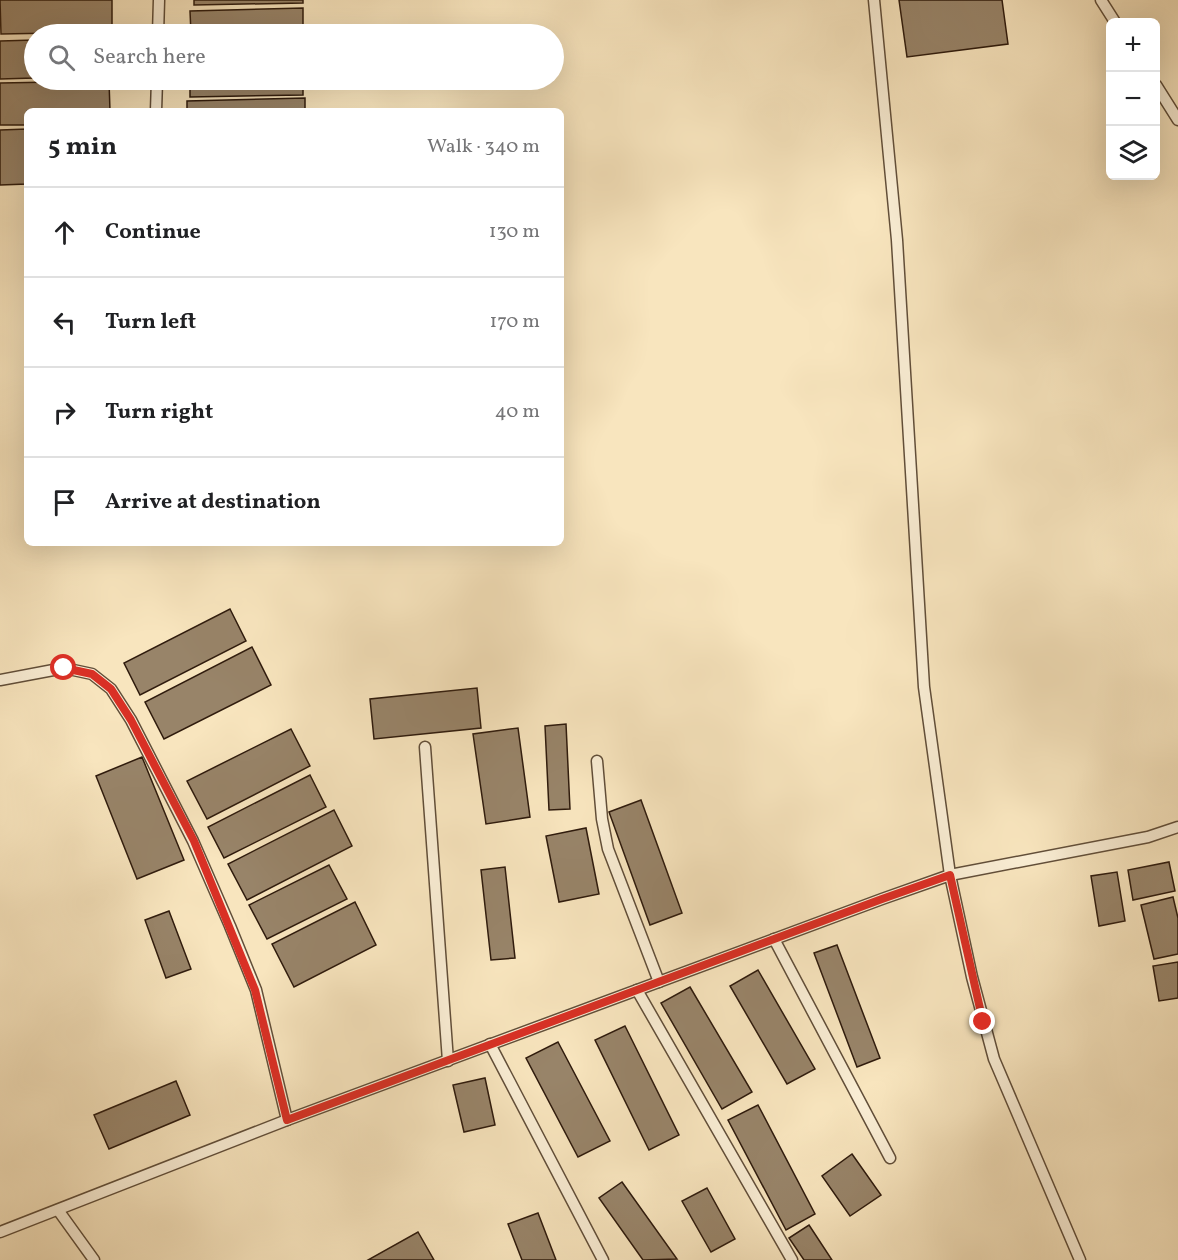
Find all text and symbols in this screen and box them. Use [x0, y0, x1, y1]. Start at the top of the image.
map controls [1106, 18, 1160, 180]
button: + [1106, 18, 1160, 72]
search box [24, 24, 564, 90]
icon: search [45, 41, 78, 74]
text: Search here [93, 42, 206, 73]
button: − [1106, 72, 1160, 126]
button: layers [1106, 126, 1160, 180]
text: 5 min [48, 129, 117, 165]
text: Walk · 340 m [427, 133, 540, 161]
icon: ahead [48, 216, 81, 249]
text: Continue [105, 217, 201, 248]
text: 130 m [489, 218, 540, 246]
icon: left [48, 306, 81, 339]
text: Turn left [105, 307, 196, 338]
text: 170 m [490, 308, 540, 336]
icon: right [48, 396, 81, 429]
text: Turn right [105, 397, 213, 428]
text: 40 m [495, 398, 540, 426]
icon: arrive [48, 486, 81, 519]
text: Arrive at destination [105, 487, 321, 518]
route start [50, 654, 76, 680]
route end [969, 1008, 995, 1034]

